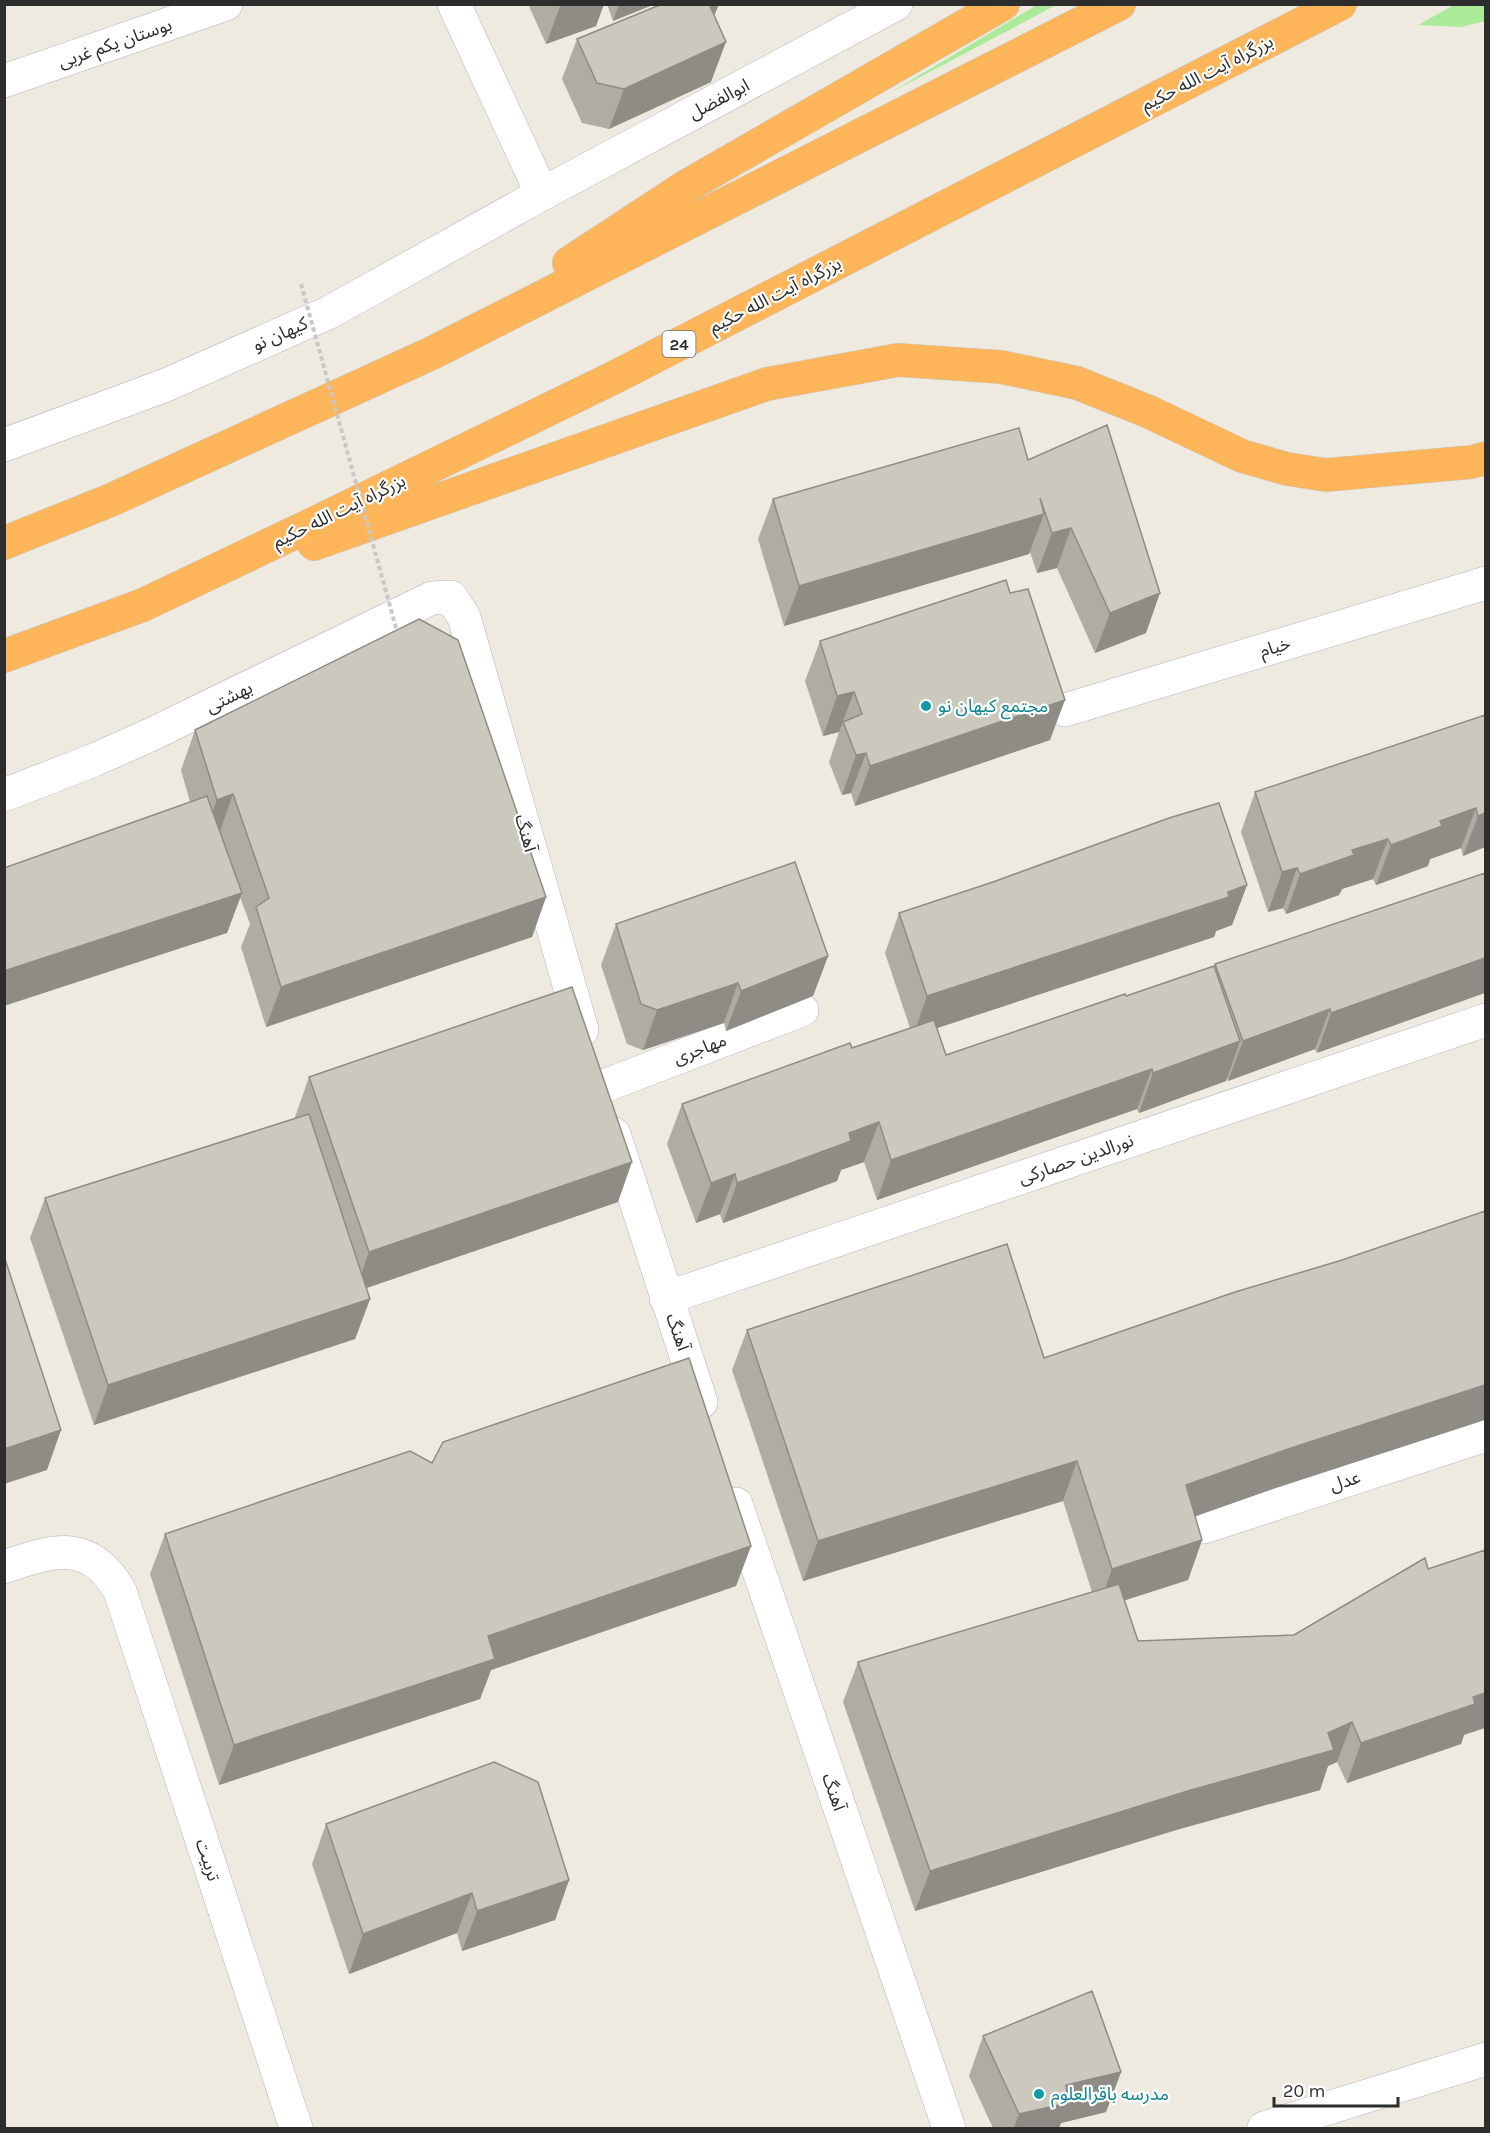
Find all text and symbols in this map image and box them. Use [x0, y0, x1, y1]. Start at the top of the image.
street label: بوستان یکم غربی [55, 13, 175, 75]
street label: بزرگراه آیت الله حکیم [1137, 30, 1278, 118]
street label: ابوالفضل [685, 74, 753, 124]
street label: بزرگراه آیت الله حکیم [705, 252, 846, 340]
street label: کیهان نو [249, 312, 312, 356]
road number: 24 [662, 331, 696, 357]
street label: بزرگراه آیت الله حکیم [269, 469, 410, 555]
street label: خیام [1257, 632, 1294, 665]
street label: بهشتی [202, 676, 256, 718]
place label: مجتمع کیهان نو [938, 695, 1048, 720]
marker: مجتمع کیهان نو [919, 699, 933, 713]
street label: آهنگ [510, 812, 542, 855]
street label: مهاجری [670, 1029, 730, 1069]
street label: نورالدین حصارکی [1016, 1129, 1136, 1189]
street label: آهنگ [661, 1310, 695, 1354]
street label: عدل [1327, 1466, 1363, 1496]
street label: آهنگ [817, 1770, 851, 1814]
street label: تربیت [191, 1836, 225, 1884]
scale bar [1274, 2070, 1398, 2108]
text: 20 m [1283, 2080, 1325, 2102]
place label: مدرسه باقرالعلوم [1051, 2083, 1169, 2108]
marker: مدرسه باقرالعلوم [1032, 2087, 1046, 2101]

